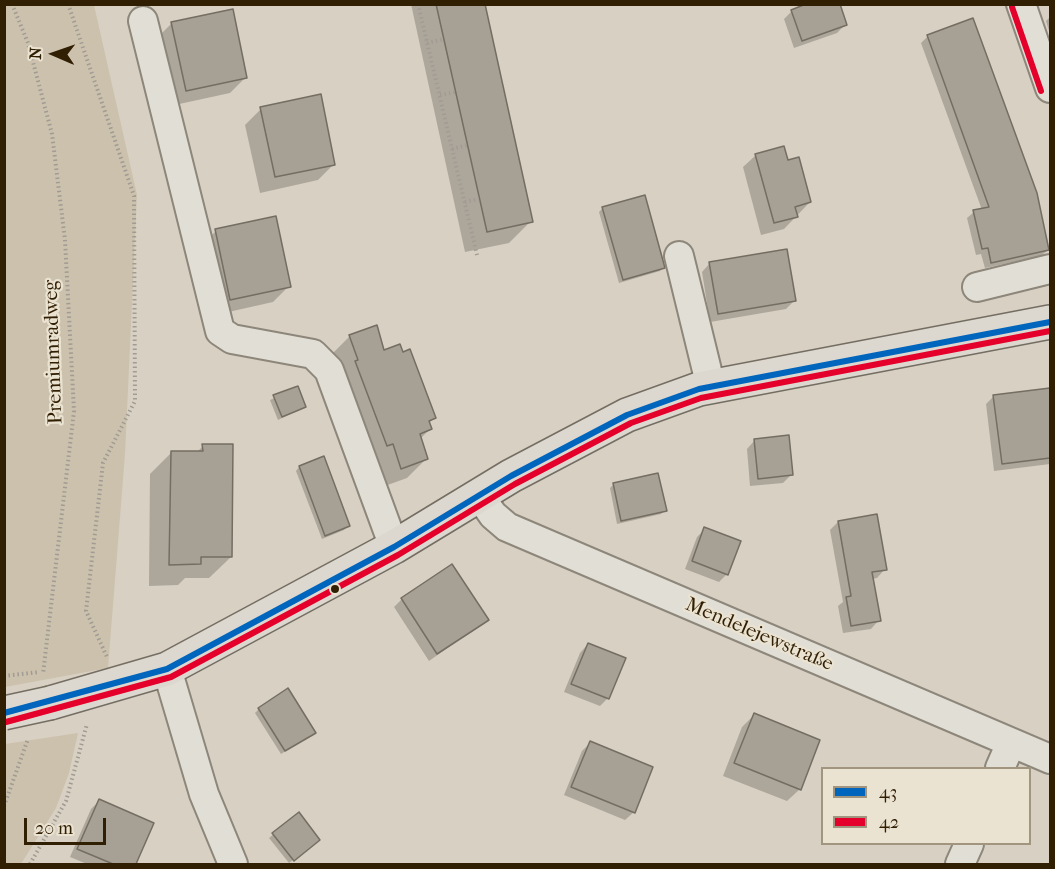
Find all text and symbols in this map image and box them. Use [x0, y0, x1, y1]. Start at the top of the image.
north arrow [24, 24, 84, 84]
text: N [26, 47, 45, 60]
street label: Premiumradweg [39, 280, 69, 424]
unlabelled marker [329, 583, 341, 595]
street label: Mendelejewstraße [681, 593, 837, 677]
legend [821, 767, 1031, 845]
text: 43 [879, 782, 897, 803]
scale bar [27, 806, 110, 844]
text: 42 [879, 812, 899, 833]
text: 20 m [35, 818, 73, 839]

